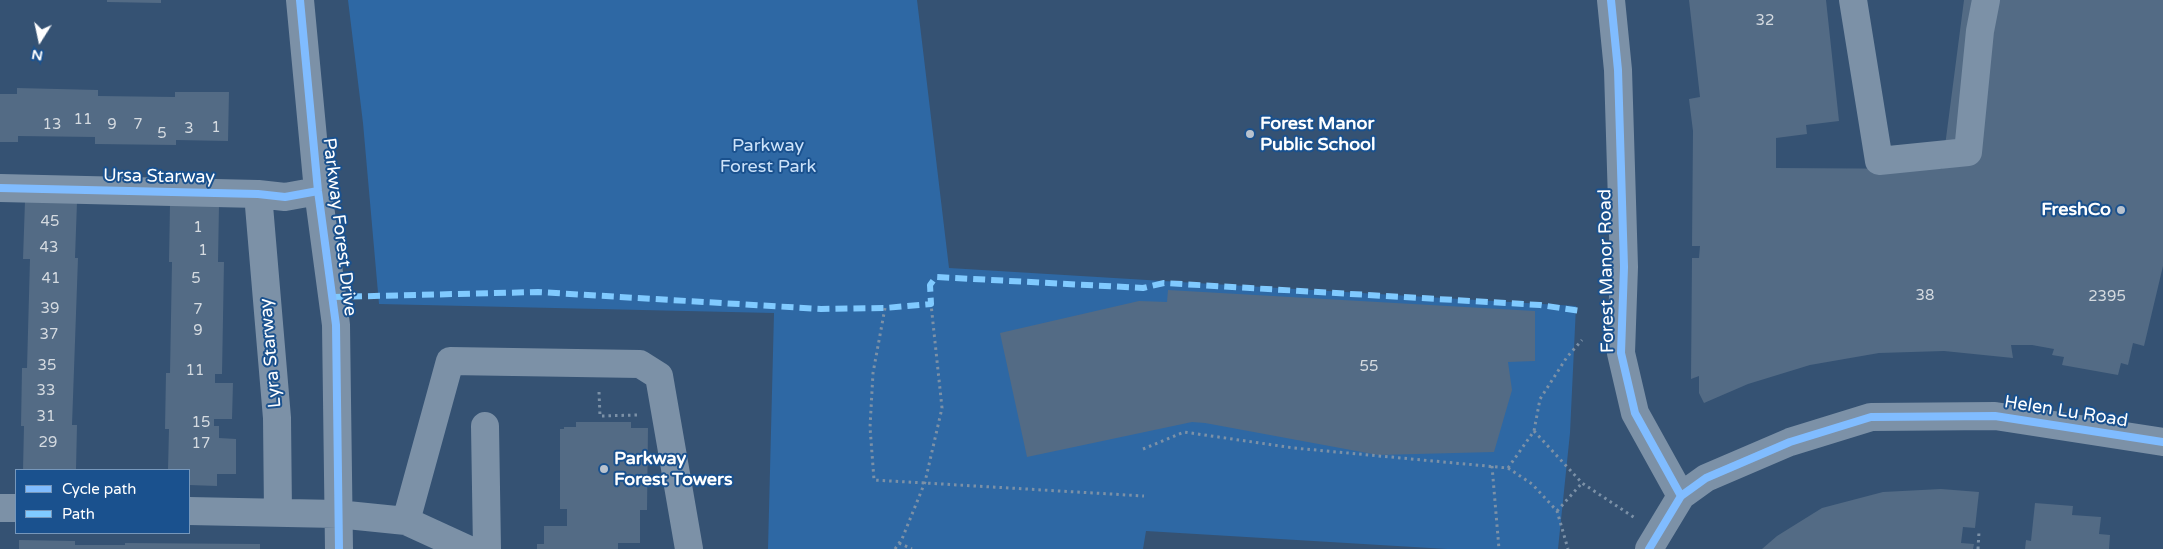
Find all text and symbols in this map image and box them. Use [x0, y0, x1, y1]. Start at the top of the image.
house number: 32 [1756, 12, 1774, 30]
north arrow [15, 15, 65, 65]
text: N [30, 46, 44, 65]
house number: 11 [74, 111, 92, 129]
place label: Forest Manor Public School [1260, 113, 1376, 156]
house number: 13 [43, 116, 61, 134]
house number: 9 [107, 116, 117, 134]
house number: 7 [133, 116, 143, 134]
house number: 1 [211, 119, 221, 137]
house number: 3 [184, 120, 194, 138]
house number: 5 [157, 125, 167, 143]
marker: Forest Manor Public School [1244, 128, 1256, 140]
park label: Parkway Forest Park [720, 135, 816, 178]
street label: Parkway Forest Drive [317, 137, 361, 317]
street label: Ursa Starway [103, 165, 215, 189]
street label: Forest Manor Road [1595, 189, 1619, 353]
place label: FreshCo [2041, 199, 2111, 221]
marker: FreshCo [2115, 204, 2127, 216]
house number: 45 [41, 213, 59, 231]
house number: 1 [193, 219, 203, 237]
house number: 43 [40, 239, 58, 257]
house number: 1 [198, 242, 208, 260]
house number: 41 [42, 270, 60, 288]
house number: 5 [191, 270, 201, 288]
house number: 38 [1916, 287, 1934, 305]
house number: 2395 [2088, 288, 2126, 306]
street label: Lyra Starway [255, 297, 287, 409]
house number: 39 [41, 300, 59, 318]
house number: 7 [193, 301, 203, 319]
house number: 9 [193, 322, 203, 340]
house number: 37 [40, 326, 58, 344]
house number: 35 [38, 357, 56, 375]
house number: 55 [1360, 358, 1378, 376]
house number: 11 [186, 362, 204, 380]
house number: 33 [37, 382, 55, 400]
street label: Helen Lu Road [2003, 392, 2129, 432]
house number: 31 [37, 408, 55, 426]
house number: 15 [192, 414, 210, 432]
house number: 29 [39, 434, 57, 452]
house number: 17 [192, 435, 210, 453]
place label: Parkway Forest Towers [614, 448, 733, 490]
marker: Parkway Forest Towers [598, 463, 610, 475]
legend [15, 469, 190, 534]
text: Cycle path [62, 480, 136, 498]
text: Path [62, 505, 95, 523]

